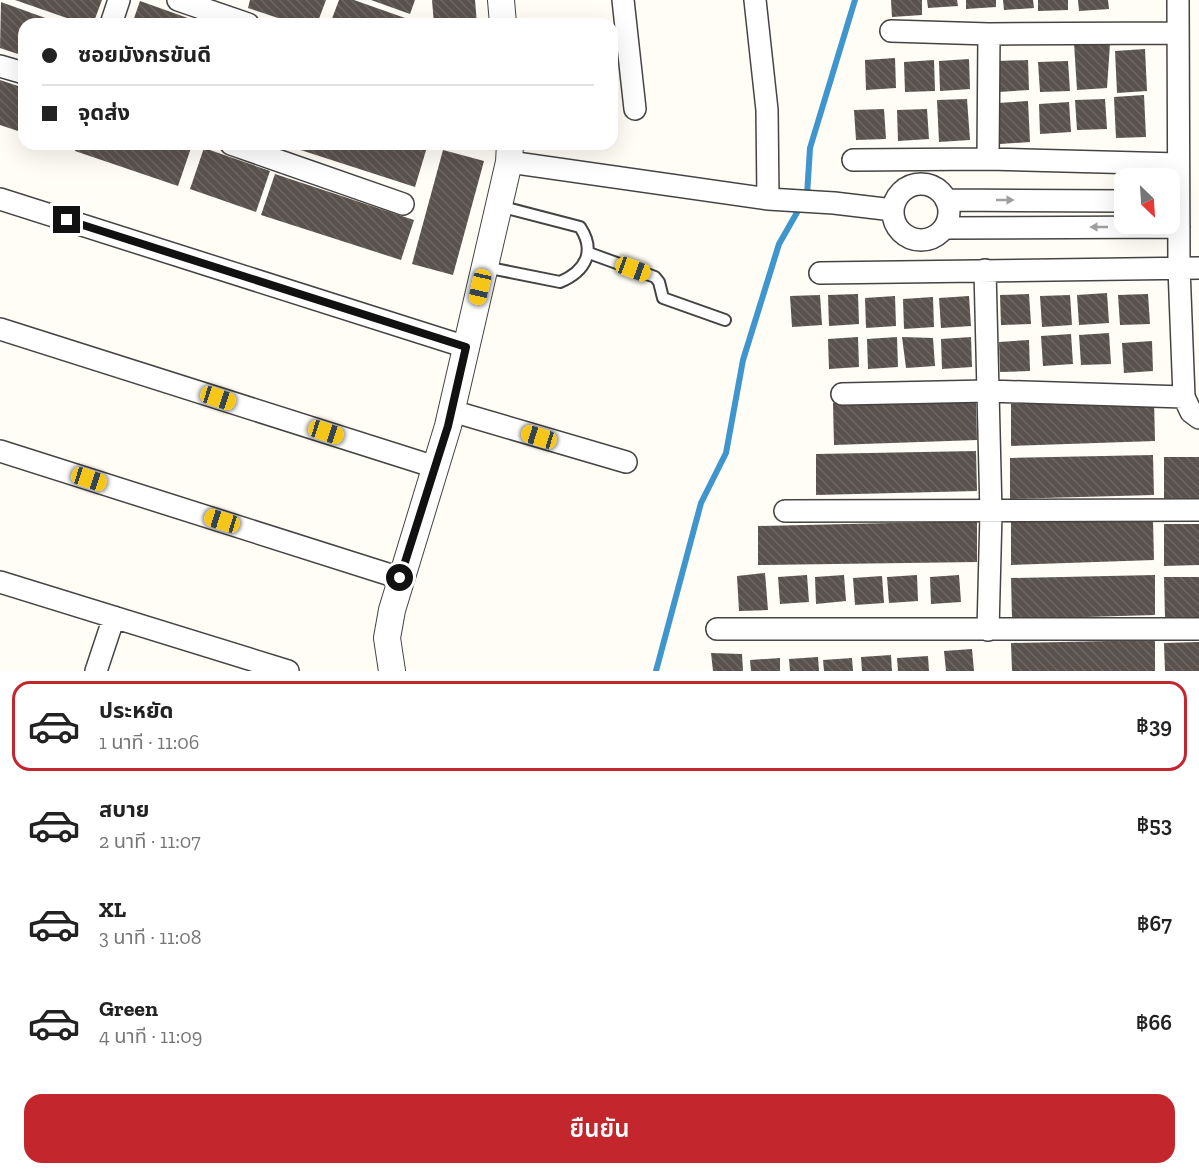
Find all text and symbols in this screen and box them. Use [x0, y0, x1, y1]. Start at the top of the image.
text: ซอยมังกรขันดี [78, 41, 211, 68]
text: จุดส่ง [78, 99, 130, 126]
north arrow [1114, 168, 1180, 234]
map controls [1114, 168, 1180, 234]
one-way arrow [995, 195, 1014, 205]
route end [53, 206, 80, 233]
one-way arrow [1090, 222, 1109, 232]
car [613, 254, 653, 284]
car [467, 267, 493, 307]
car [198, 384, 238, 412]
car [306, 418, 346, 446]
car [519, 423, 559, 451]
car [69, 465, 109, 493]
car [202, 507, 242, 535]
route start [386, 564, 413, 591]
text: ประหยัด [99, 697, 174, 724]
icon: car [27, 699, 81, 753]
text: ฿39 [1136, 712, 1172, 739]
text: 1 นาที · 11:06 [99, 730, 199, 754]
text: สบาย [99, 796, 149, 823]
icon: car [27, 798, 81, 852]
text: ฿53 [1136, 811, 1172, 838]
text: 2 นาที · 11:07 [99, 829, 201, 853]
text: XL [99, 896, 126, 923]
icon: car [27, 897, 81, 951]
text: ฿67 [1137, 910, 1172, 937]
text: 3 นาที · 11:08 [99, 925, 202, 949]
text: Green [99, 995, 158, 1022]
icon: car [27, 996, 81, 1050]
text: ฿66 [1136, 1009, 1172, 1036]
text: 4 นาที · 11:09 [99, 1024, 202, 1048]
button: ยืนยัน [24, 1094, 1175, 1163]

